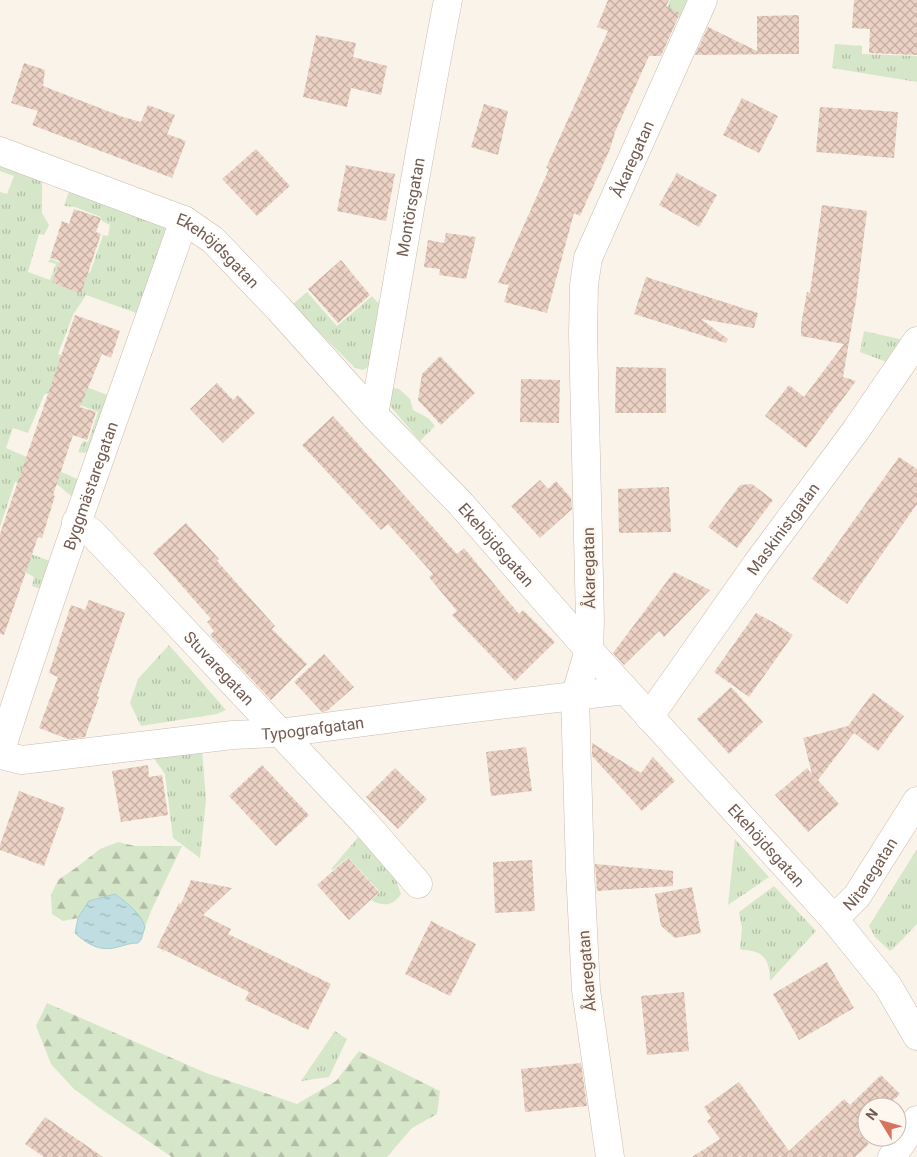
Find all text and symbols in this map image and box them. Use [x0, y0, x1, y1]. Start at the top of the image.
street label: Åkaregatan [606, 118, 657, 200]
street label: Montörsgatan [392, 156, 428, 258]
street label: Ekehöjdsgatan [174, 209, 263, 292]
street label: Byggmästaregatan [59, 419, 121, 552]
street label: Maskinistgatan [743, 479, 823, 578]
street label: Ekehöjdsgatan [455, 499, 538, 590]
street label: Åkaregatan [578, 527, 599, 609]
street label: Stuvaregatan [180, 627, 258, 709]
street label: Typografgatan [261, 713, 365, 743]
street label: Ekehöjdsgatan [724, 800, 809, 890]
street label: Nitaregatan [839, 834, 901, 914]
street label: Åkaregatan [573, 930, 600, 1012]
north arrow [857, 1097, 907, 1147]
text: N [862, 1105, 881, 1123]

